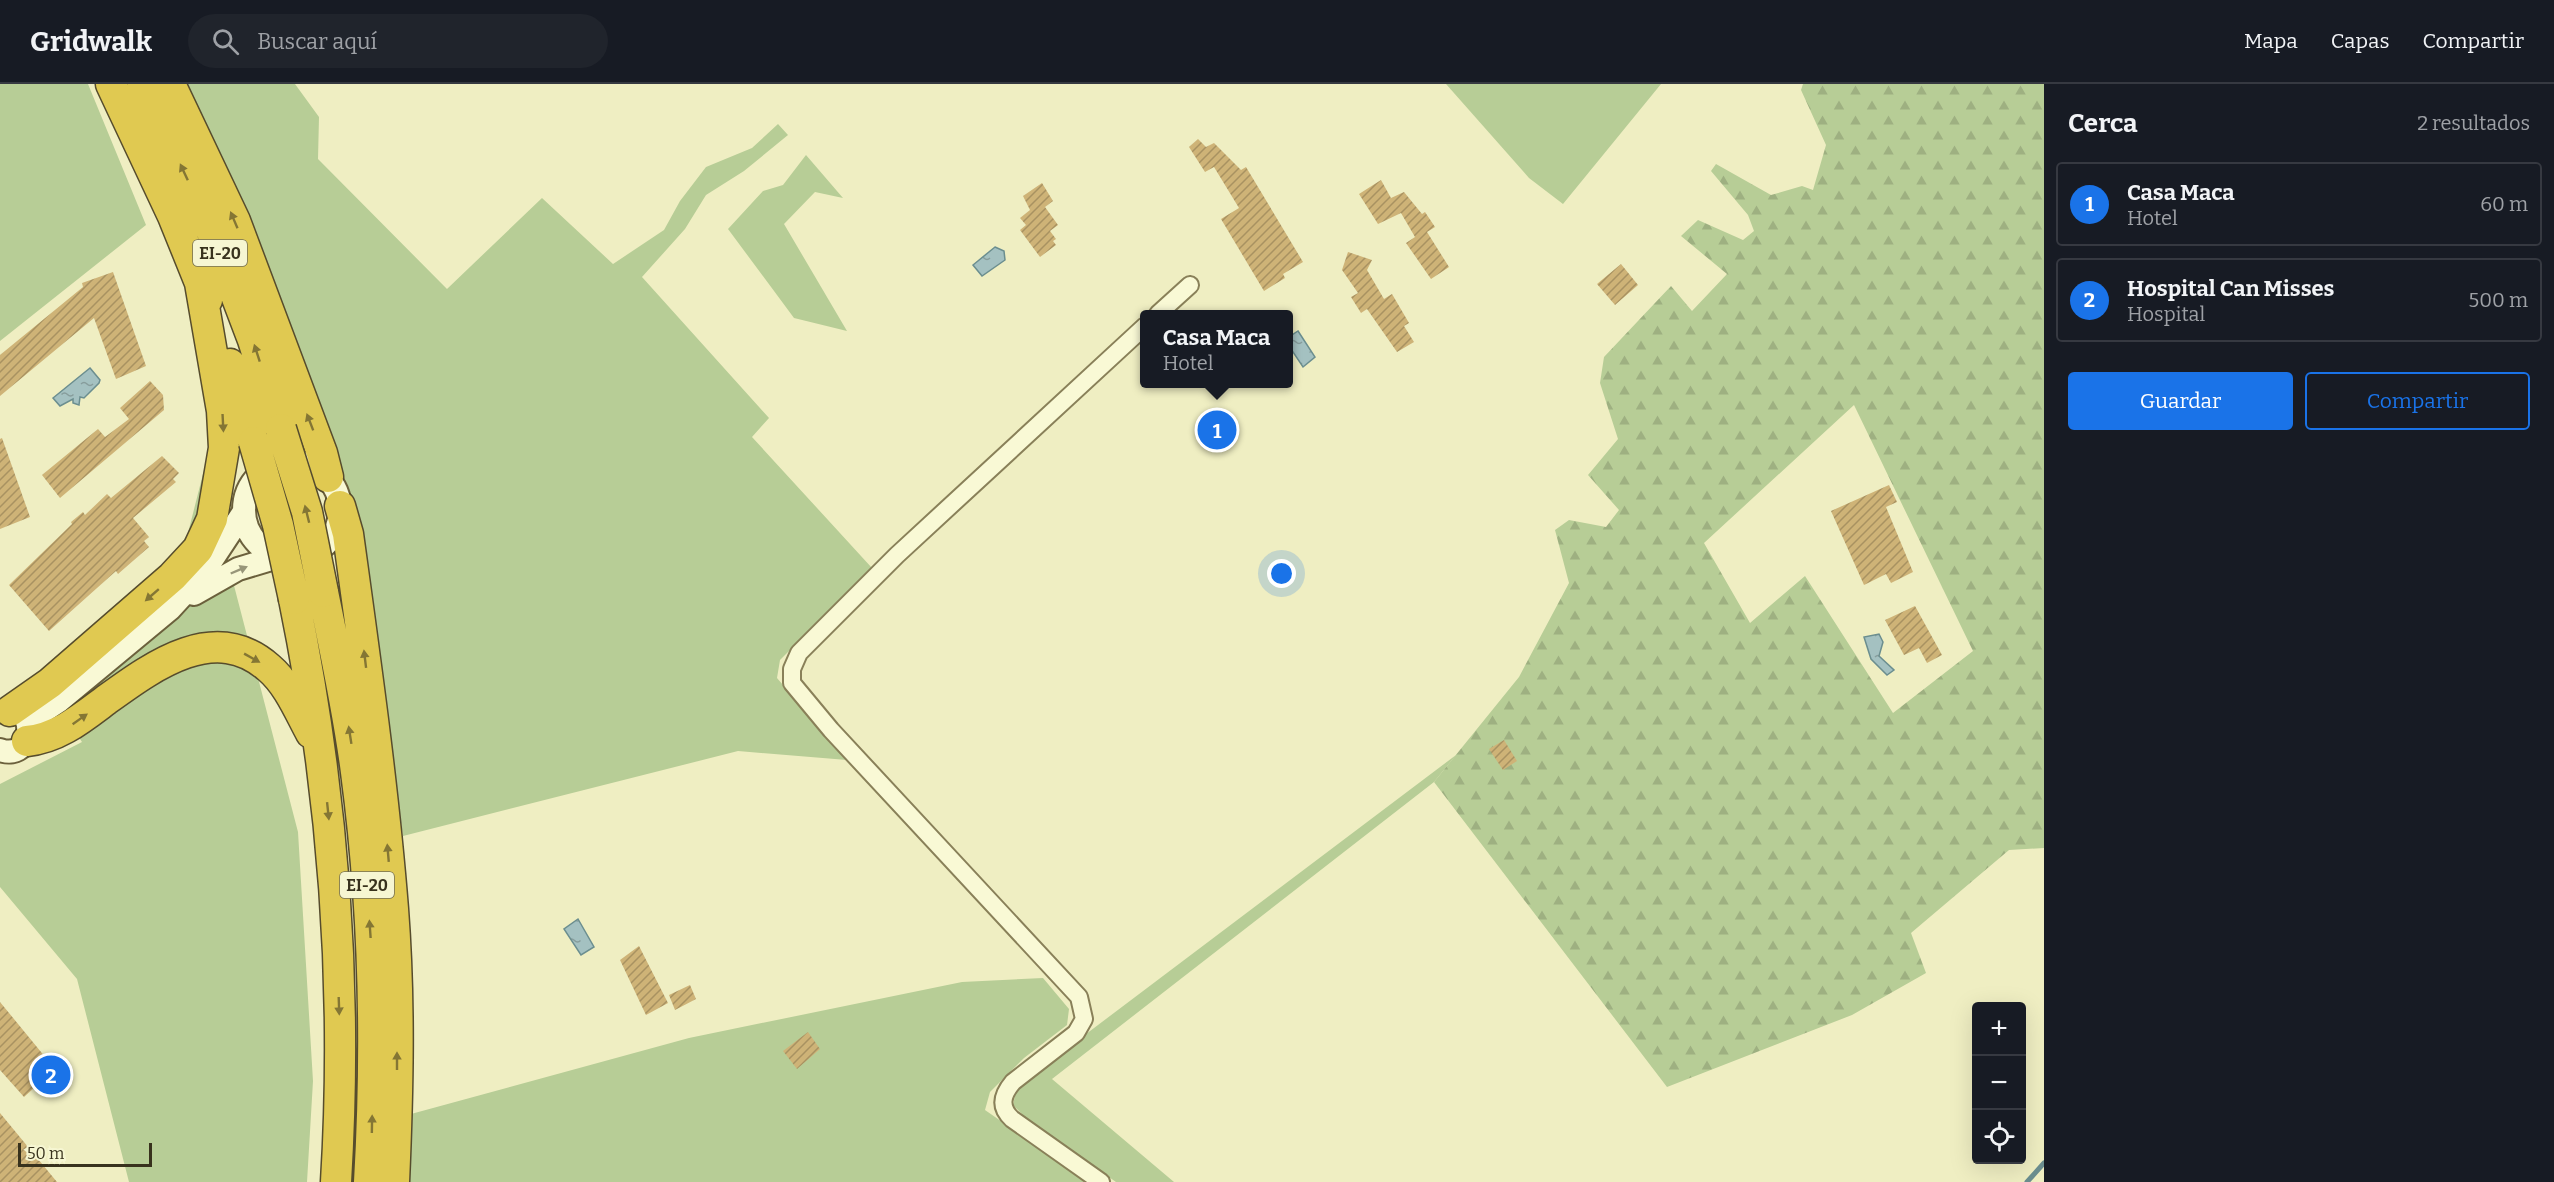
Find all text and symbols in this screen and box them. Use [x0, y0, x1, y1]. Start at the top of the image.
search box [188, 14, 608, 68]
text: Gridwalk [30, 25, 152, 58]
icon: search [209, 25, 242, 58]
text: Buscar aquí [257, 28, 377, 55]
text: Mapa [2244, 28, 2298, 54]
text: Capas [2331, 28, 2389, 54]
text: Compartir [2422, 28, 2524, 54]
text: Cerca [2068, 108, 2138, 139]
text: 2 resultados [2417, 111, 2530, 135]
one-way arrow [180, 164, 189, 181]
text: Casa Maca [2127, 179, 2235, 206]
text: 1 [2085, 192, 2094, 216]
text: 60 m [2480, 192, 2528, 216]
text: Hotel [2127, 206, 2178, 230]
one-way arrow [229, 210, 239, 228]
road number: EI-20 [193, 240, 247, 266]
text: Hospital Can Misses [2127, 275, 2334, 302]
text: 2 [2084, 288, 2095, 312]
text: 500 m [2469, 288, 2528, 312]
text: Hospital [2127, 302, 2205, 326]
popup [1140, 310, 1293, 388]
text: Casa Maca [1163, 324, 1270, 351]
one-way arrow [252, 344, 261, 362]
text: Hotel [1163, 351, 1213, 375]
button: Guardar [2068, 372, 2293, 430]
button: Compartir [2305, 372, 2530, 430]
pin: 1 [1198, 408, 1236, 452]
one-way arrow [305, 412, 315, 430]
one-way arrow [218, 414, 227, 433]
one-way arrow [301, 505, 311, 523]
your location [1267, 559, 1296, 588]
one-way arrow [230, 565, 248, 575]
one-way arrow [145, 588, 160, 601]
one-way arrow [360, 650, 369, 669]
one-way arrow [244, 653, 261, 663]
one-way arrow [71, 713, 87, 725]
one-way arrow [345, 725, 354, 744]
one-way arrow [323, 802, 333, 821]
one-way arrow [383, 843, 393, 862]
road number: EI-20 [340, 872, 394, 898]
one-way arrow [365, 919, 374, 938]
one-way arrow [334, 996, 344, 1015]
map controls [1972, 1002, 2026, 1164]
button: + [1972, 1002, 2026, 1056]
one-way arrow [392, 1051, 402, 1070]
pin: 2 [32, 1052, 70, 1098]
button: − [1972, 1056, 2026, 1110]
button: locate [1972, 1110, 2026, 1164]
one-way arrow [367, 1114, 376, 1133]
scale bar [18, 1140, 152, 1168]
text: 50 m [27, 1144, 64, 1163]

